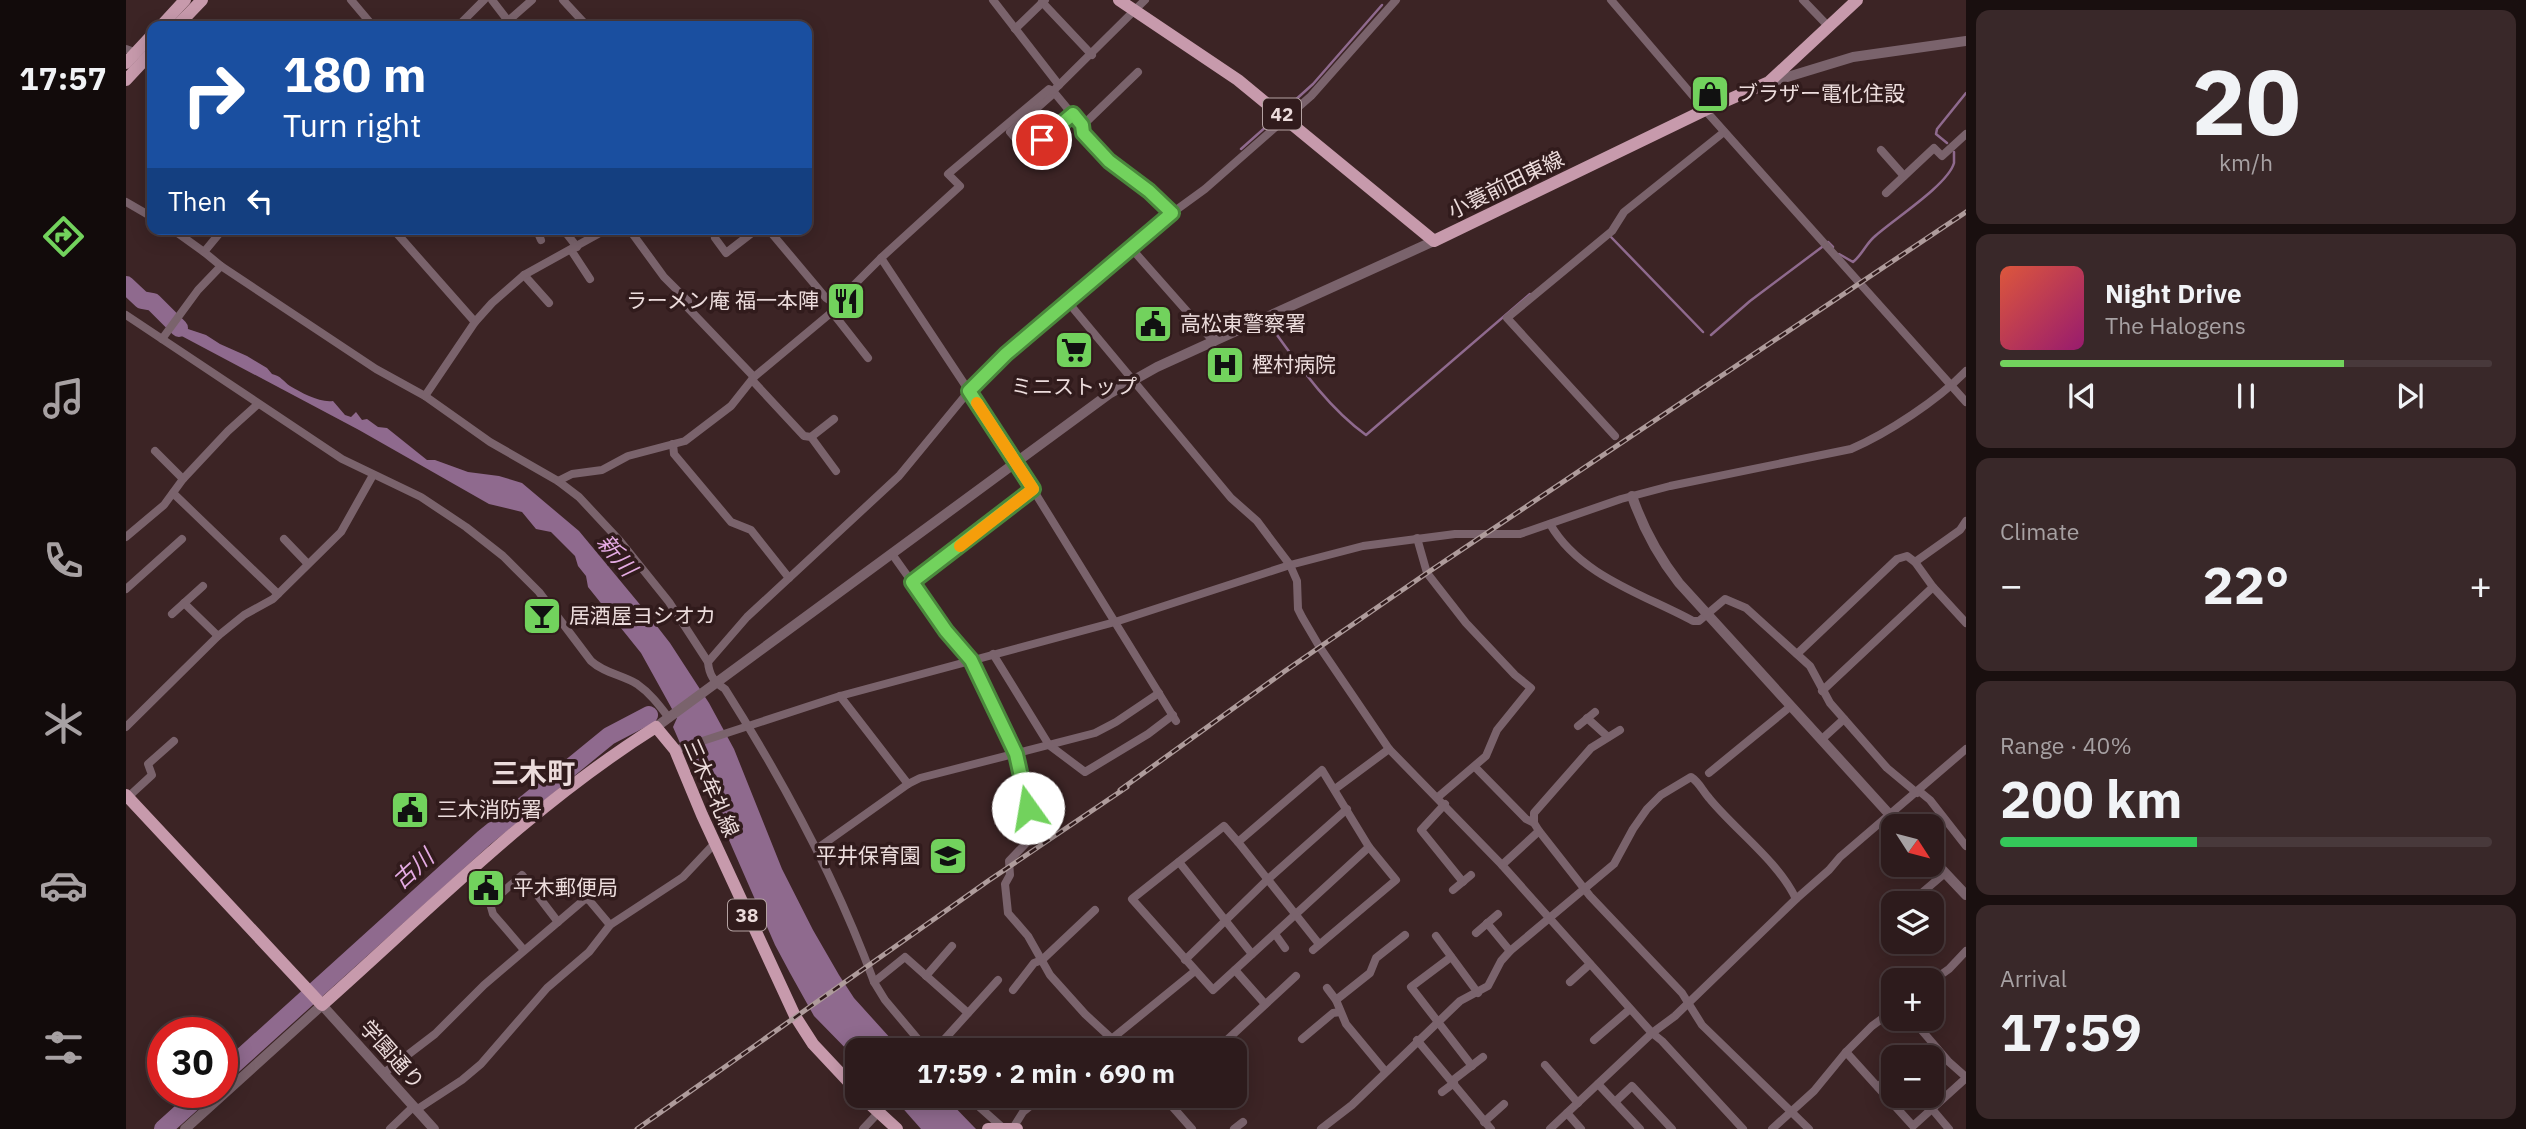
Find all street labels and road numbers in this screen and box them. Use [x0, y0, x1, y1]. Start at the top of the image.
road number: 42 [1263, 98, 1301, 130]
street label: 小蓑前田東線 [1443, 144, 1568, 224]
street label: 三木牟礼線 [678, 734, 746, 841]
road number: 38 [728, 900, 766, 931]
street label: 学園通り [354, 1014, 431, 1095]

